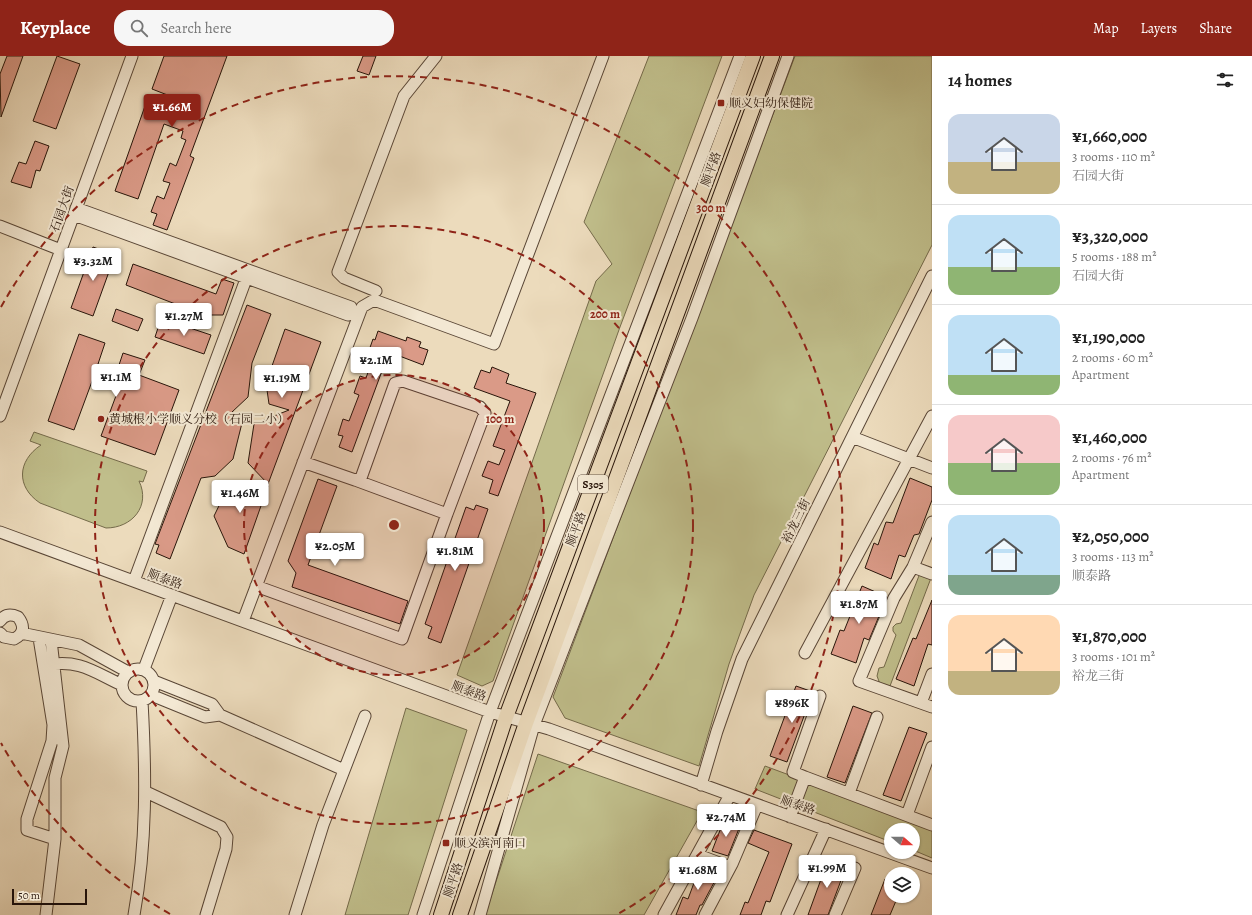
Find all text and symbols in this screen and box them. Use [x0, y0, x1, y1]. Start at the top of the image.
search box [114, 10, 394, 46]
text: Keyplace [20, 15, 90, 41]
icon: search [128, 17, 150, 39]
text: Search here [160, 18, 232, 38]
text: Map [1093, 19, 1119, 38]
text: Layers [1141, 19, 1177, 38]
text: Share [1199, 19, 1232, 38]
text: 14 homes [948, 69, 1012, 92]
icon: filters [1214, 69, 1236, 91]
pin: ¥1.66M [139, 94, 205, 128]
place label: 顺义妇幼保健院 [729, 95, 813, 111]
text: ¥1.66M [153, 98, 191, 115]
marker: 顺义妇幼保健院 [716, 98, 726, 108]
text: ¥1,660,000 [1072, 125, 1147, 148]
icon: home [980, 130, 1028, 178]
text: 3 rooms · 110 m² [1072, 148, 1155, 165]
street label: 顺平路 [697, 149, 725, 189]
text: 石园大街 [1072, 167, 1124, 184]
street label: 石园大街 [46, 183, 78, 234]
text: 300 m [696, 200, 726, 216]
text: ¥3,320,000 [1072, 225, 1148, 248]
icon: home [980, 231, 1028, 279]
pin: ¥3.32M [60, 248, 126, 282]
text: 5 rooms · 188 m² [1072, 248, 1156, 265]
text: ¥3.32M [73, 252, 113, 269]
text: 石园大街 [1072, 267, 1124, 284]
pin: ¥1.27M [151, 303, 217, 337]
text: 200 m [590, 306, 620, 322]
text: ¥1.27M [165, 307, 203, 324]
text: ¥1,190,000 [1072, 326, 1145, 349]
icon: home [980, 331, 1028, 379]
pin: ¥2.1M [348, 347, 404, 381]
text: 2 rooms · 60 m² [1072, 349, 1153, 366]
text: ¥2.1M [360, 351, 392, 368]
pin: ¥1.1M [88, 364, 144, 398]
pin: ¥1.19M [249, 365, 315, 399]
text: Apartment [1072, 366, 1130, 383]
text: ¥1.1M [100, 368, 132, 385]
text: ¥1.19M [263, 369, 301, 386]
place label: 黄城根小学顺义分校（石园二小） [109, 411, 289, 427]
text: 100 m [486, 411, 514, 427]
marker: 黄城根小学顺义分校（石园二小） [96, 414, 106, 424]
text: ¥1,460,000 [1072, 426, 1147, 449]
icon: home [980, 431, 1028, 479]
text: 2 rooms · 76 m² [1072, 449, 1151, 466]
text: Apartment [1072, 466, 1130, 483]
road number: S305 [578, 475, 608, 493]
pin: ¥1.46M [207, 480, 273, 514]
text: ¥1.46M [221, 484, 259, 501]
street label: 裕龙三街 [778, 495, 814, 546]
street label: 顺平路 [562, 509, 590, 549]
centre of rings [387, 518, 401, 532]
text: ¥2,050,000 [1072, 525, 1149, 548]
icon: home [980, 531, 1028, 579]
pin: ¥2.05M [302, 533, 368, 567]
text: ¥2.05M [315, 537, 355, 554]
pin: ¥1.81M [422, 538, 488, 572]
text: ¥1.81M [436, 542, 474, 559]
text: 3 rooms · 113 m² [1072, 548, 1154, 565]
street label: 顺泰路 [145, 565, 185, 593]
text: 顺泰路 [1072, 567, 1111, 584]
pin: ¥1.87M [826, 591, 892, 625]
text: ¥1.87M [840, 595, 878, 612]
text: ¥1,870,000 [1072, 625, 1147, 648]
icon: home [980, 631, 1028, 679]
text: 3 rooms · 101 m² [1072, 648, 1155, 665]
text: 裕龙三街 [1072, 667, 1124, 684]
street label: 顺泰路 [449, 677, 489, 705]
pin: ¥896K [764, 690, 820, 724]
text: ¥896K [775, 694, 809, 711]
street label: 顺泰路 [778, 792, 818, 818]
pin: ¥2.74M [693, 804, 759, 838]
text: ¥2.74M [706, 808, 746, 825]
north arrow [884, 823, 920, 859]
map controls [884, 823, 920, 903]
place label: 顺义滨河南口 [454, 835, 526, 851]
marker: 顺义滨河南口 [441, 838, 451, 848]
pin: ¥1.99M [794, 855, 860, 889]
pin: ¥1.68M [665, 857, 731, 891]
text: ¥1.99M [808, 859, 846, 876]
street label: 顺平路 [440, 860, 466, 900]
text: ¥1.68M [679, 861, 717, 878]
button: layers [884, 867, 920, 903]
scale bar [12, 887, 87, 906]
text: 50 m [18, 888, 40, 903]

